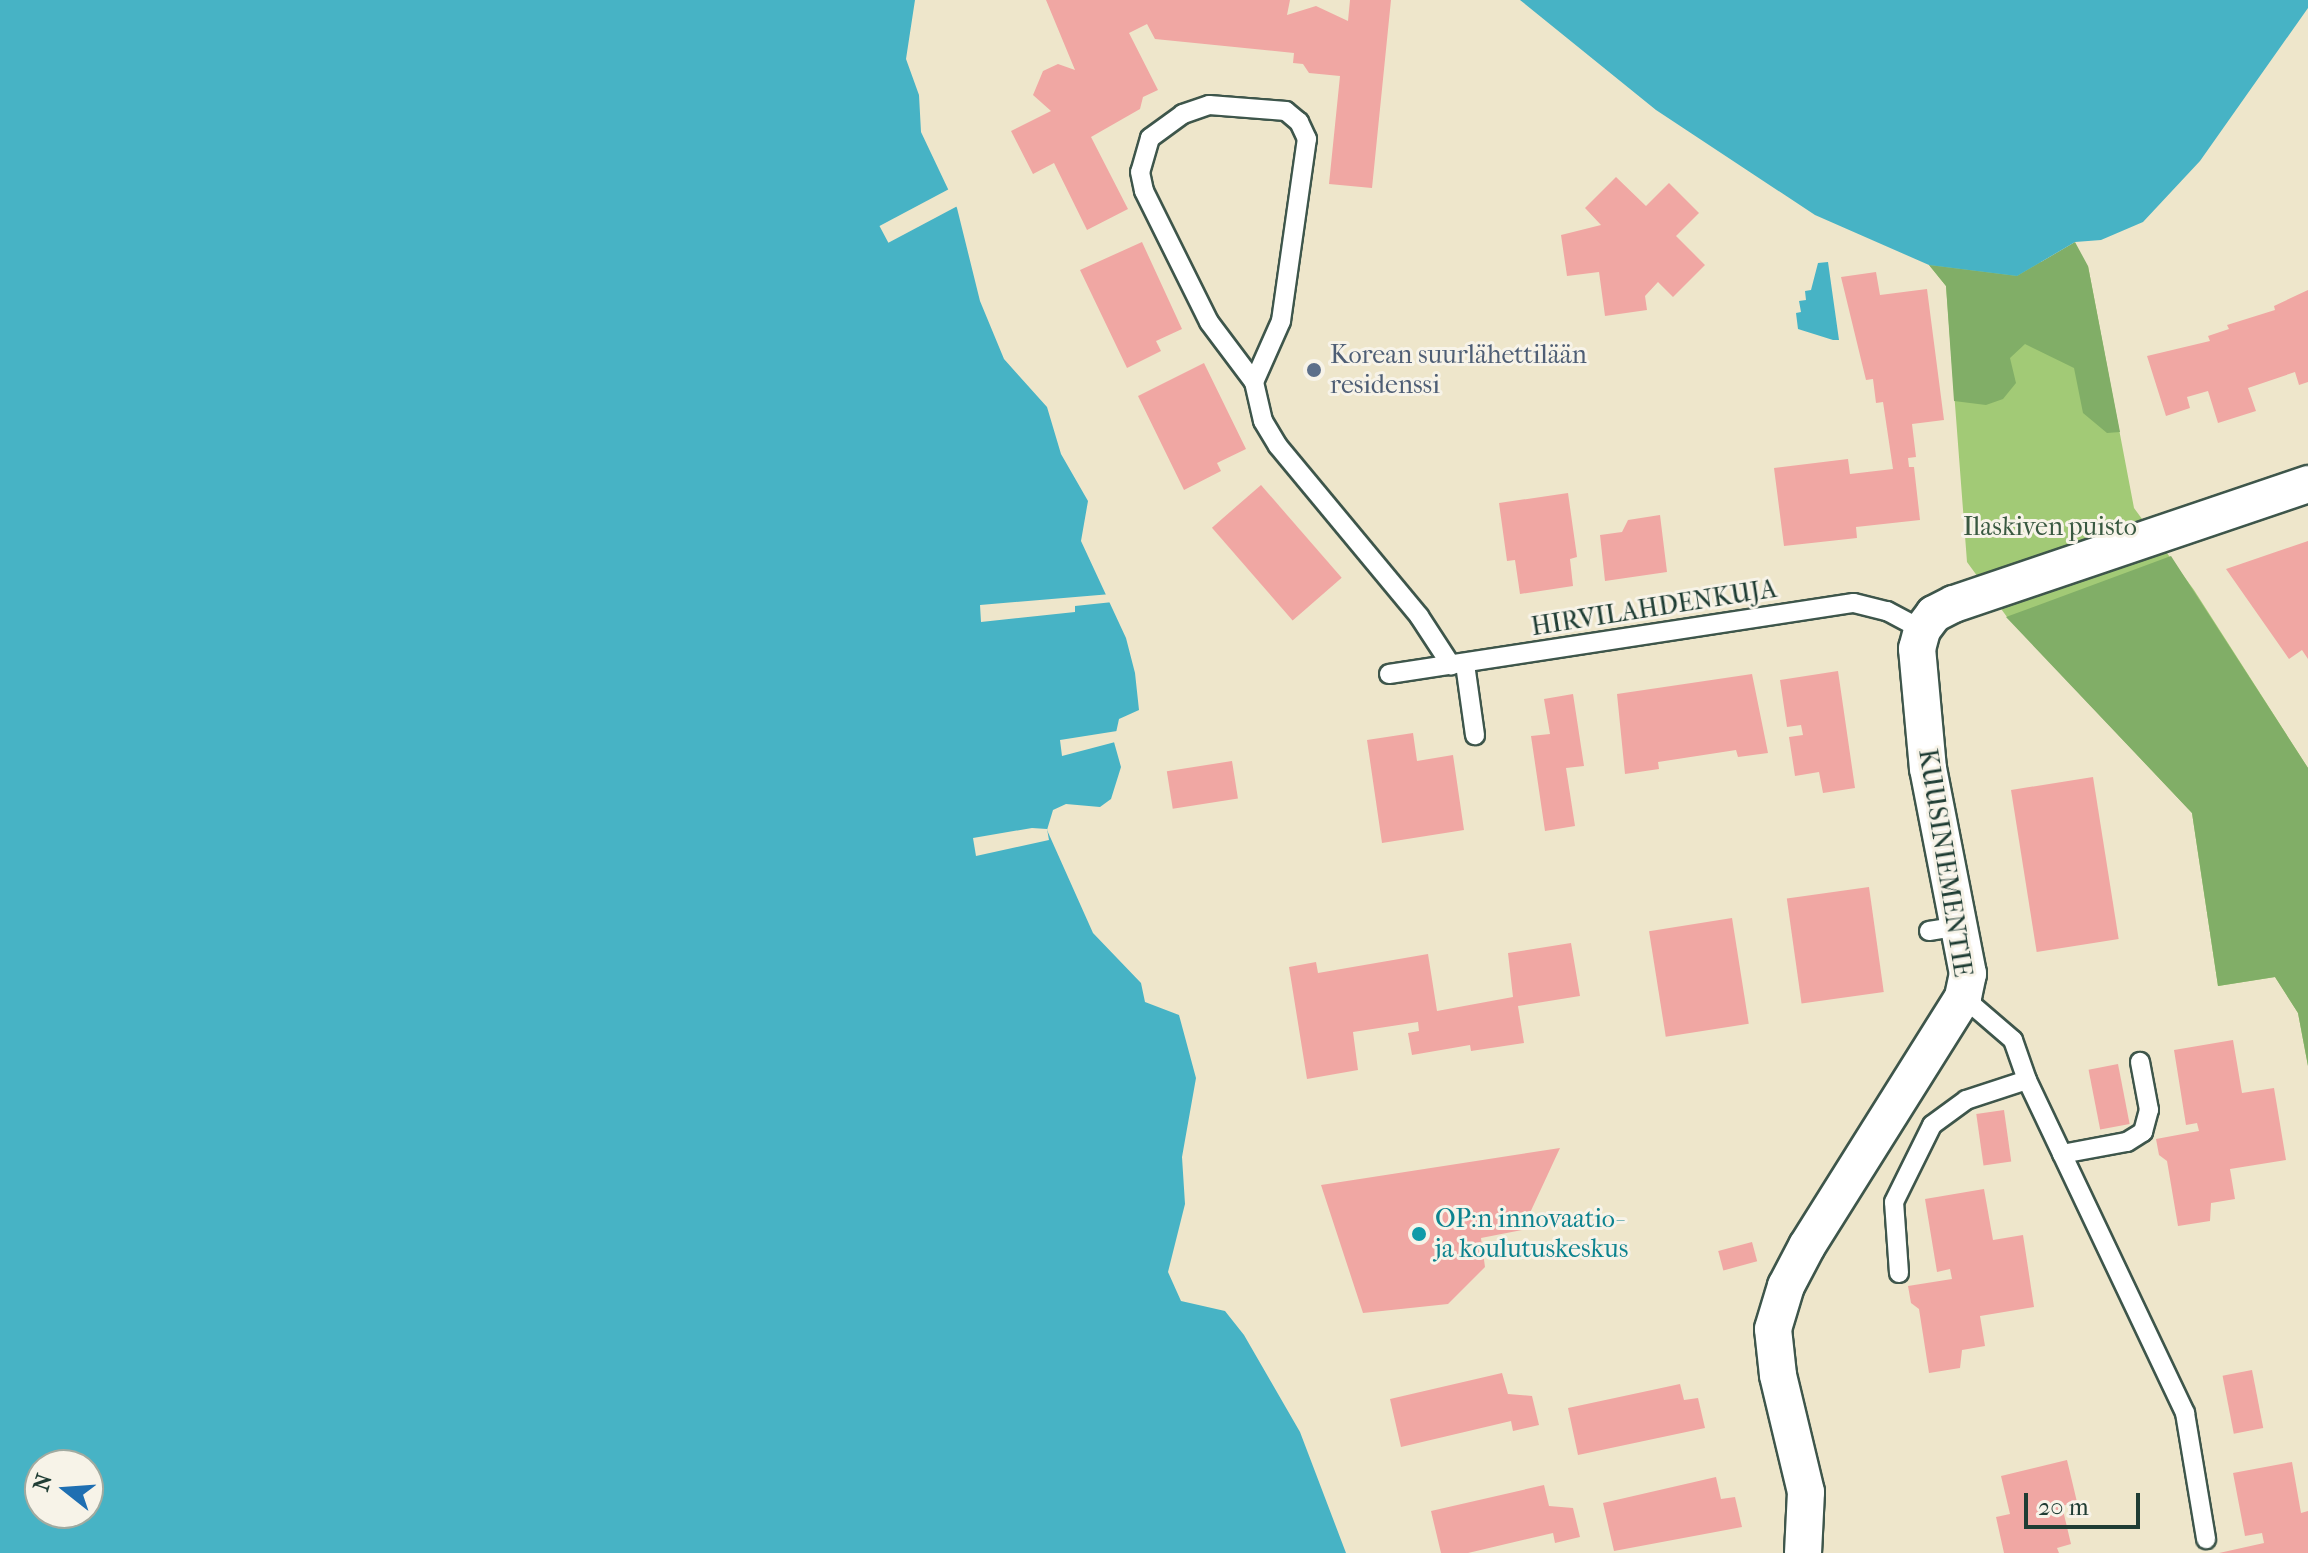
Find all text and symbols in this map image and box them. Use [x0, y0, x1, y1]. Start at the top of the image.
place label: Korean suurlähettilään residenssi [1330, 339, 1587, 400]
marker: Korean suurlähettilään residenssi [1305, 361, 1323, 379]
park label: Ilaskiven puisto [1963, 511, 2137, 543]
street label: HIRVILAHDENKUJA [1529, 573, 1779, 643]
street label: KUUSINIEMENTIE [1912, 747, 1978, 979]
place label: OP:n innovaatio- ja koulutuskeskus [1435, 1203, 1628, 1264]
marker: OP:n innovaatio- ja koulutuskeskus [1410, 1225, 1428, 1243]
north arrow [24, 1449, 104, 1529]
text: N [28, 1471, 58, 1494]
scale bar [2028, 1477, 2144, 1527]
text: 20 m [2038, 1493, 2089, 1521]

